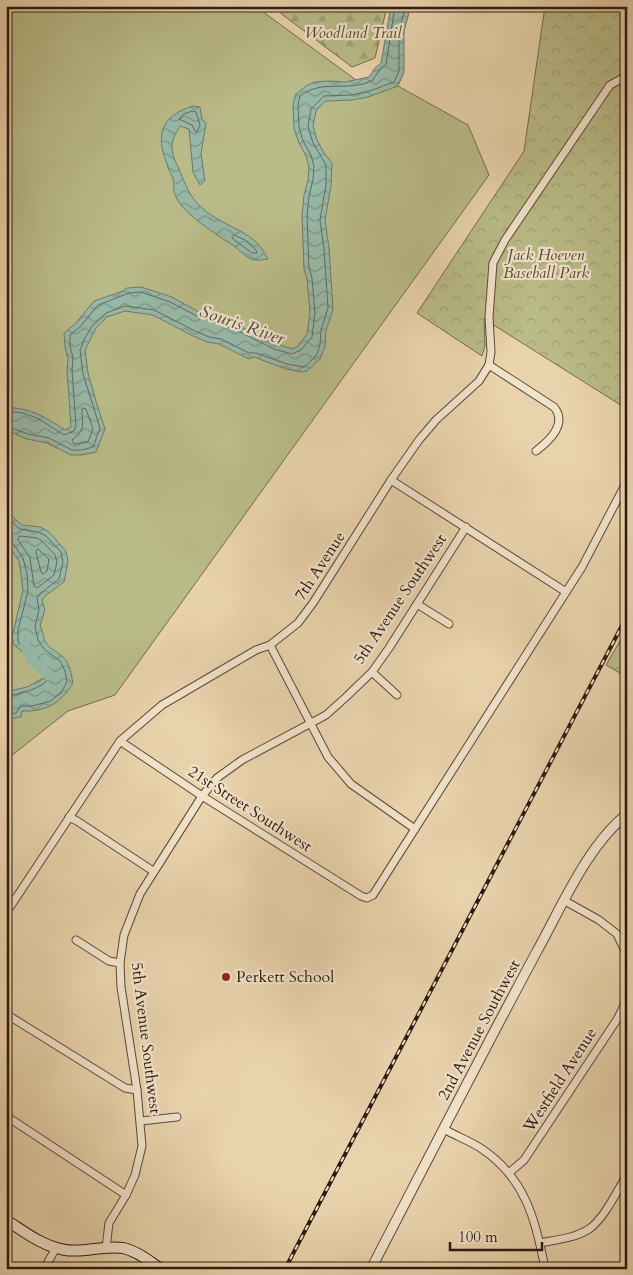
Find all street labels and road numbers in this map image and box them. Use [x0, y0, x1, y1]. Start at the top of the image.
street label: 7th Avenue [289, 527, 351, 605]
street label: 5th Avenue Southwest [348, 530, 452, 668]
street label: 21st Street Southwest [184, 761, 316, 857]
street label: 2nd Avenue Southwest [433, 956, 525, 1104]
street label: 5th Avenue Southwest [126, 961, 166, 1115]
street label: Westfield Avenue [517, 1024, 602, 1137]

